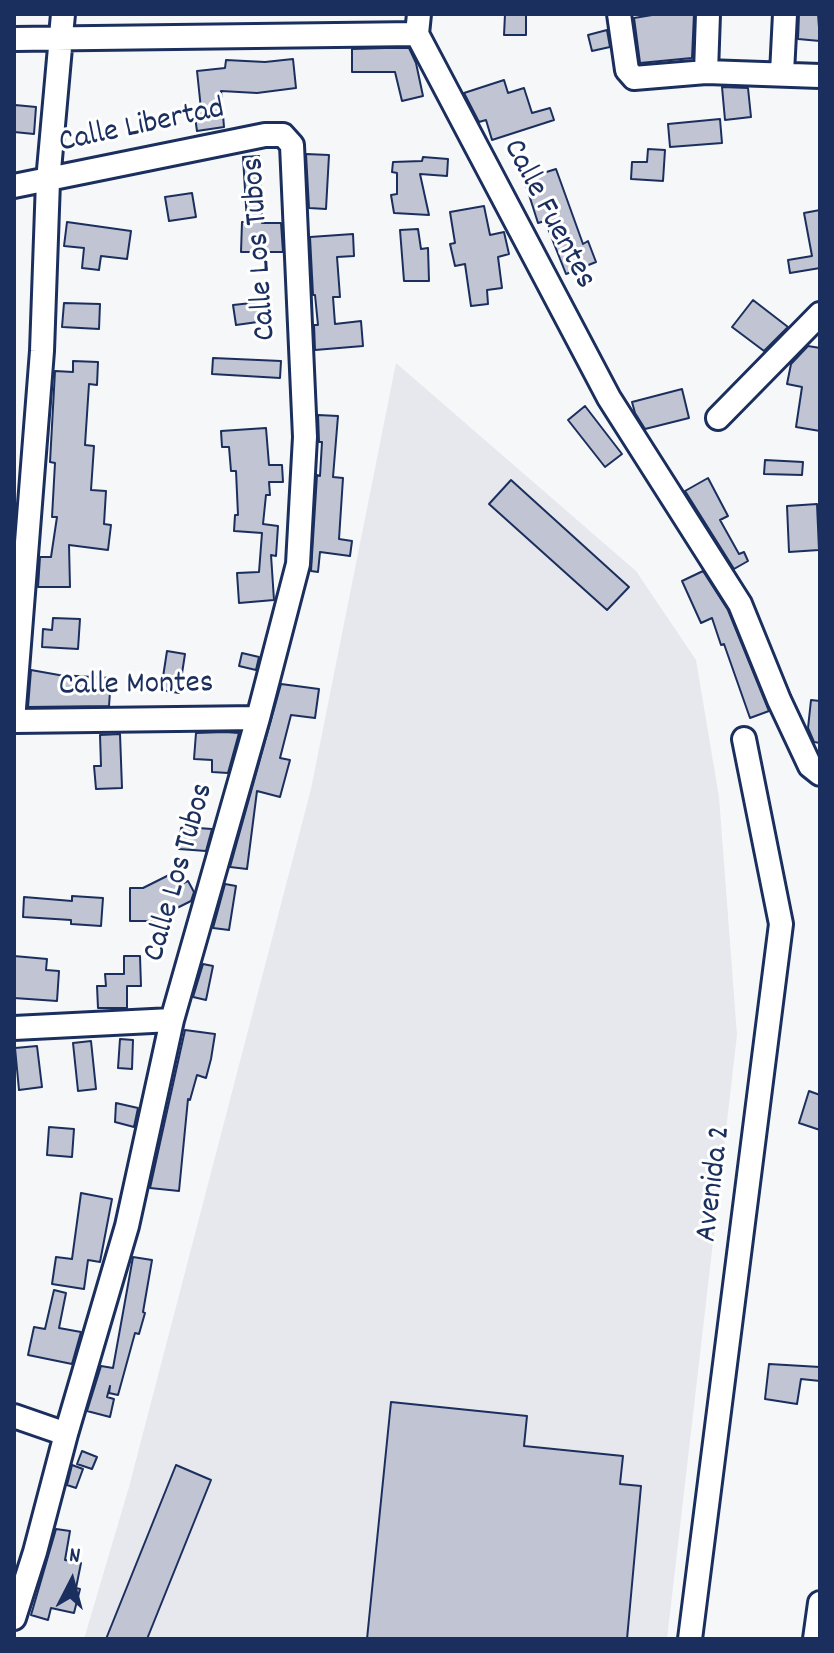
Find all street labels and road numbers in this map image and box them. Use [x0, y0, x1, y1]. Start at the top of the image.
street label: Calle Libertad [56, 92, 228, 164]
street label: Calle Fuentes [492, 134, 602, 296]
street label: Calle Los Tubos [236, 156, 288, 342]
street label: Calle Montes [58, 666, 214, 708]
street label: Calle Los Tubos [137, 779, 225, 967]
street label: Avenida 2 [690, 1124, 742, 1244]

